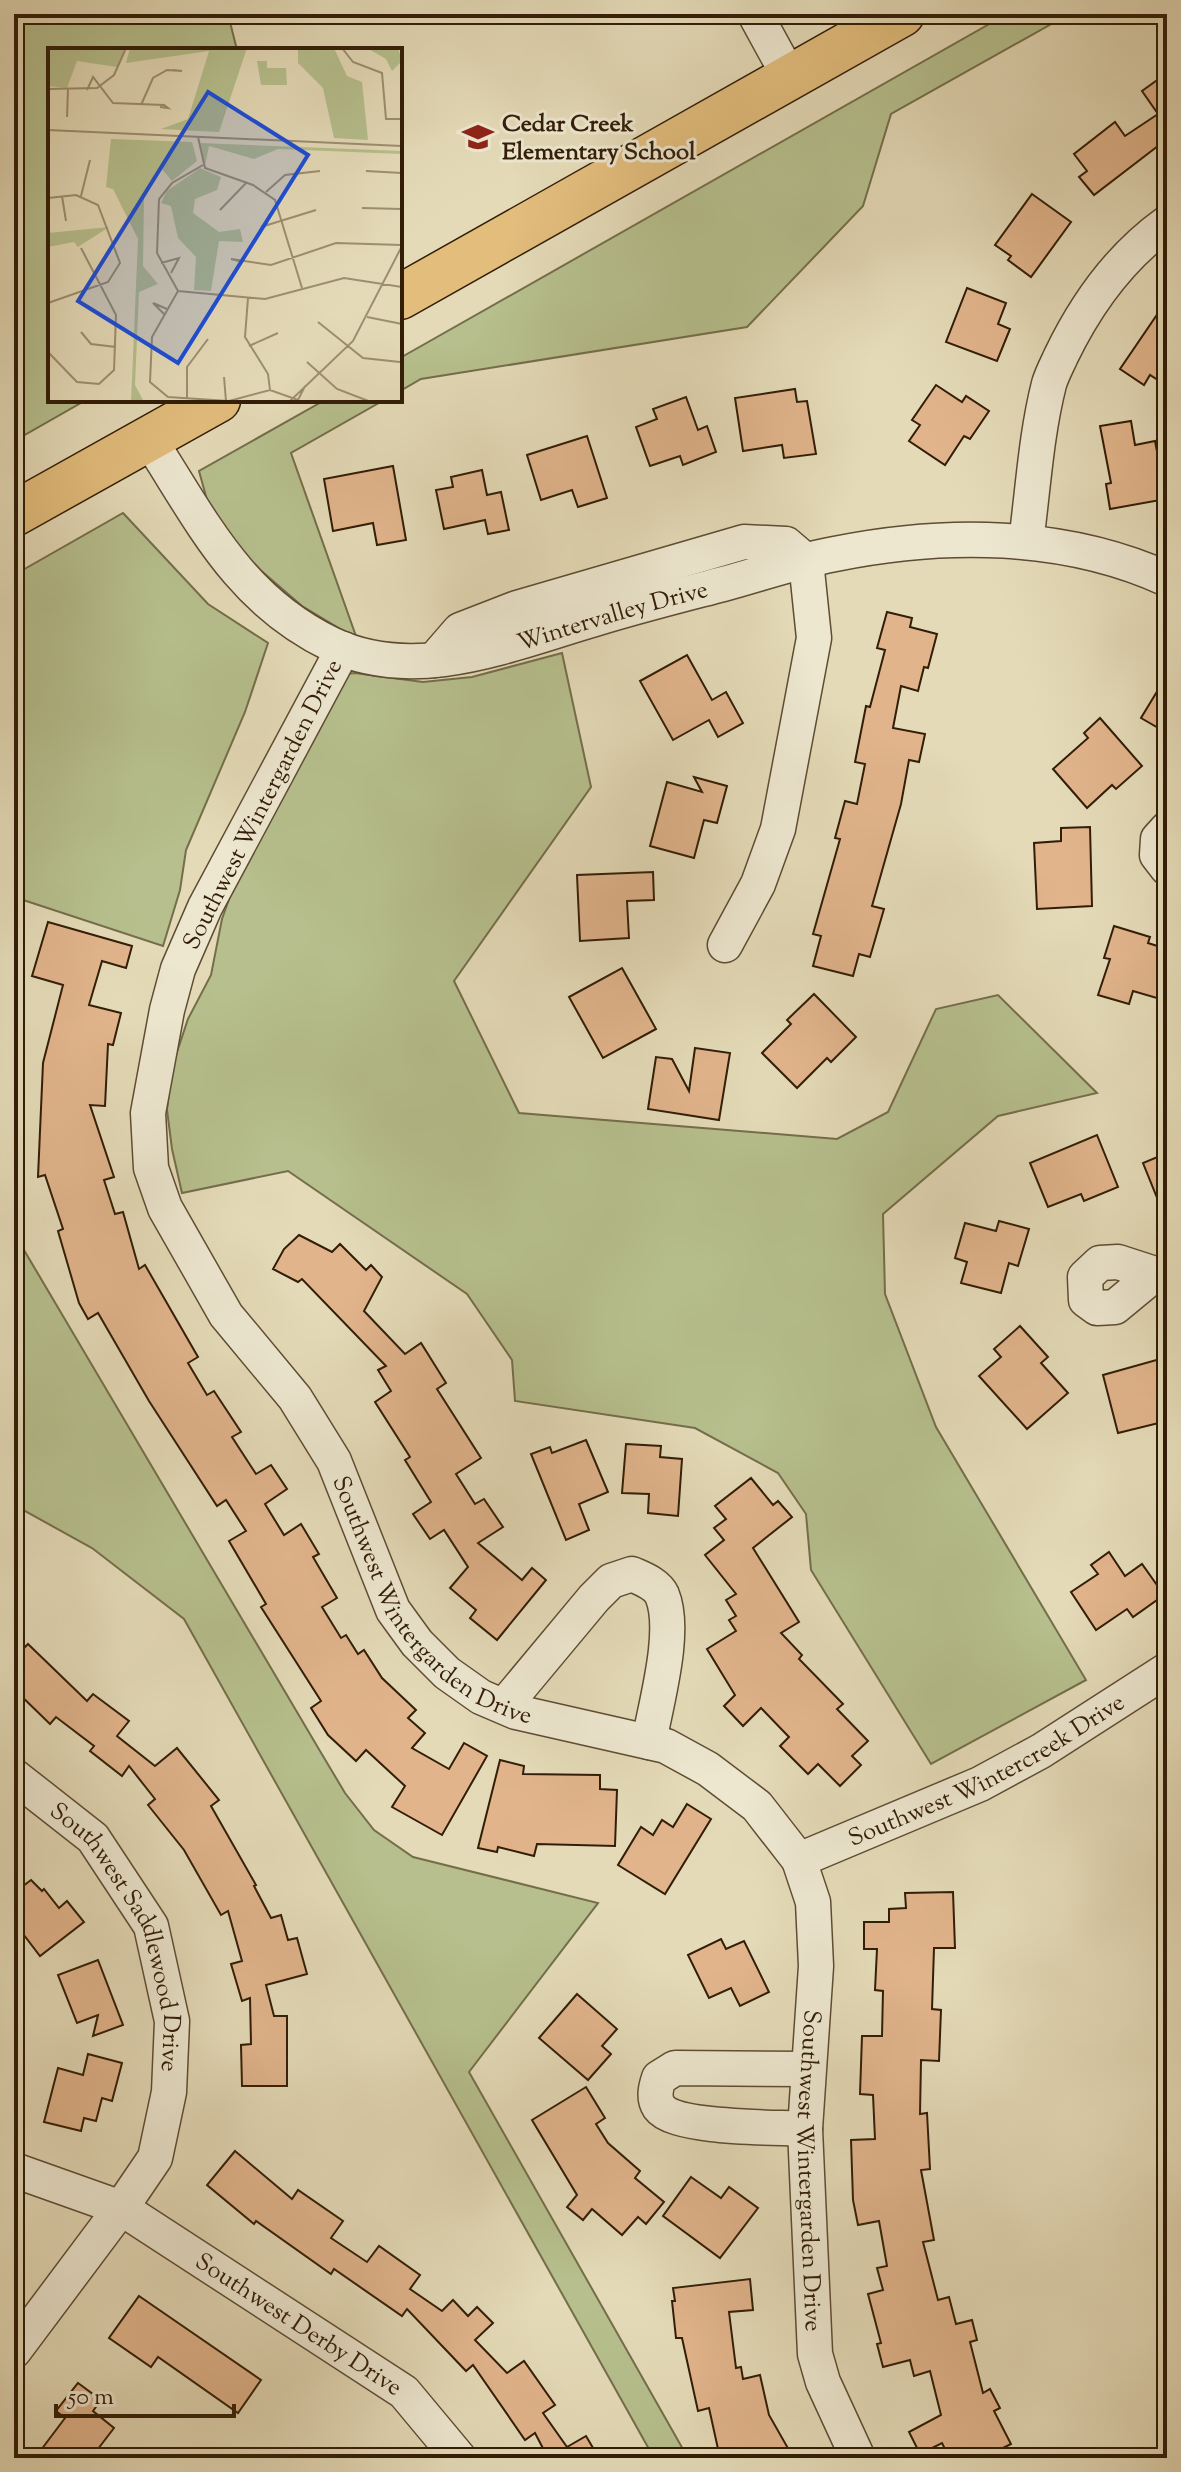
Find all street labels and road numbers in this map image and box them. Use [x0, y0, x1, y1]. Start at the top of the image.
street label: Wintervalley Drive [513, 574, 712, 661]
street label: Southwest Wintergarden Drive [176, 654, 352, 956]
street label: Southwest Wintergarden Drive [323, 1471, 535, 1734]
street label: Southwest Wintercreek Drive [843, 1687, 1132, 1856]
street label: Southwest Saddlewood Drive [42, 1795, 187, 2072]
street label: Southwest Wintergarden Drive [786, 2008, 829, 2332]
street label: Southwest Derby Drive [188, 2246, 408, 2405]

